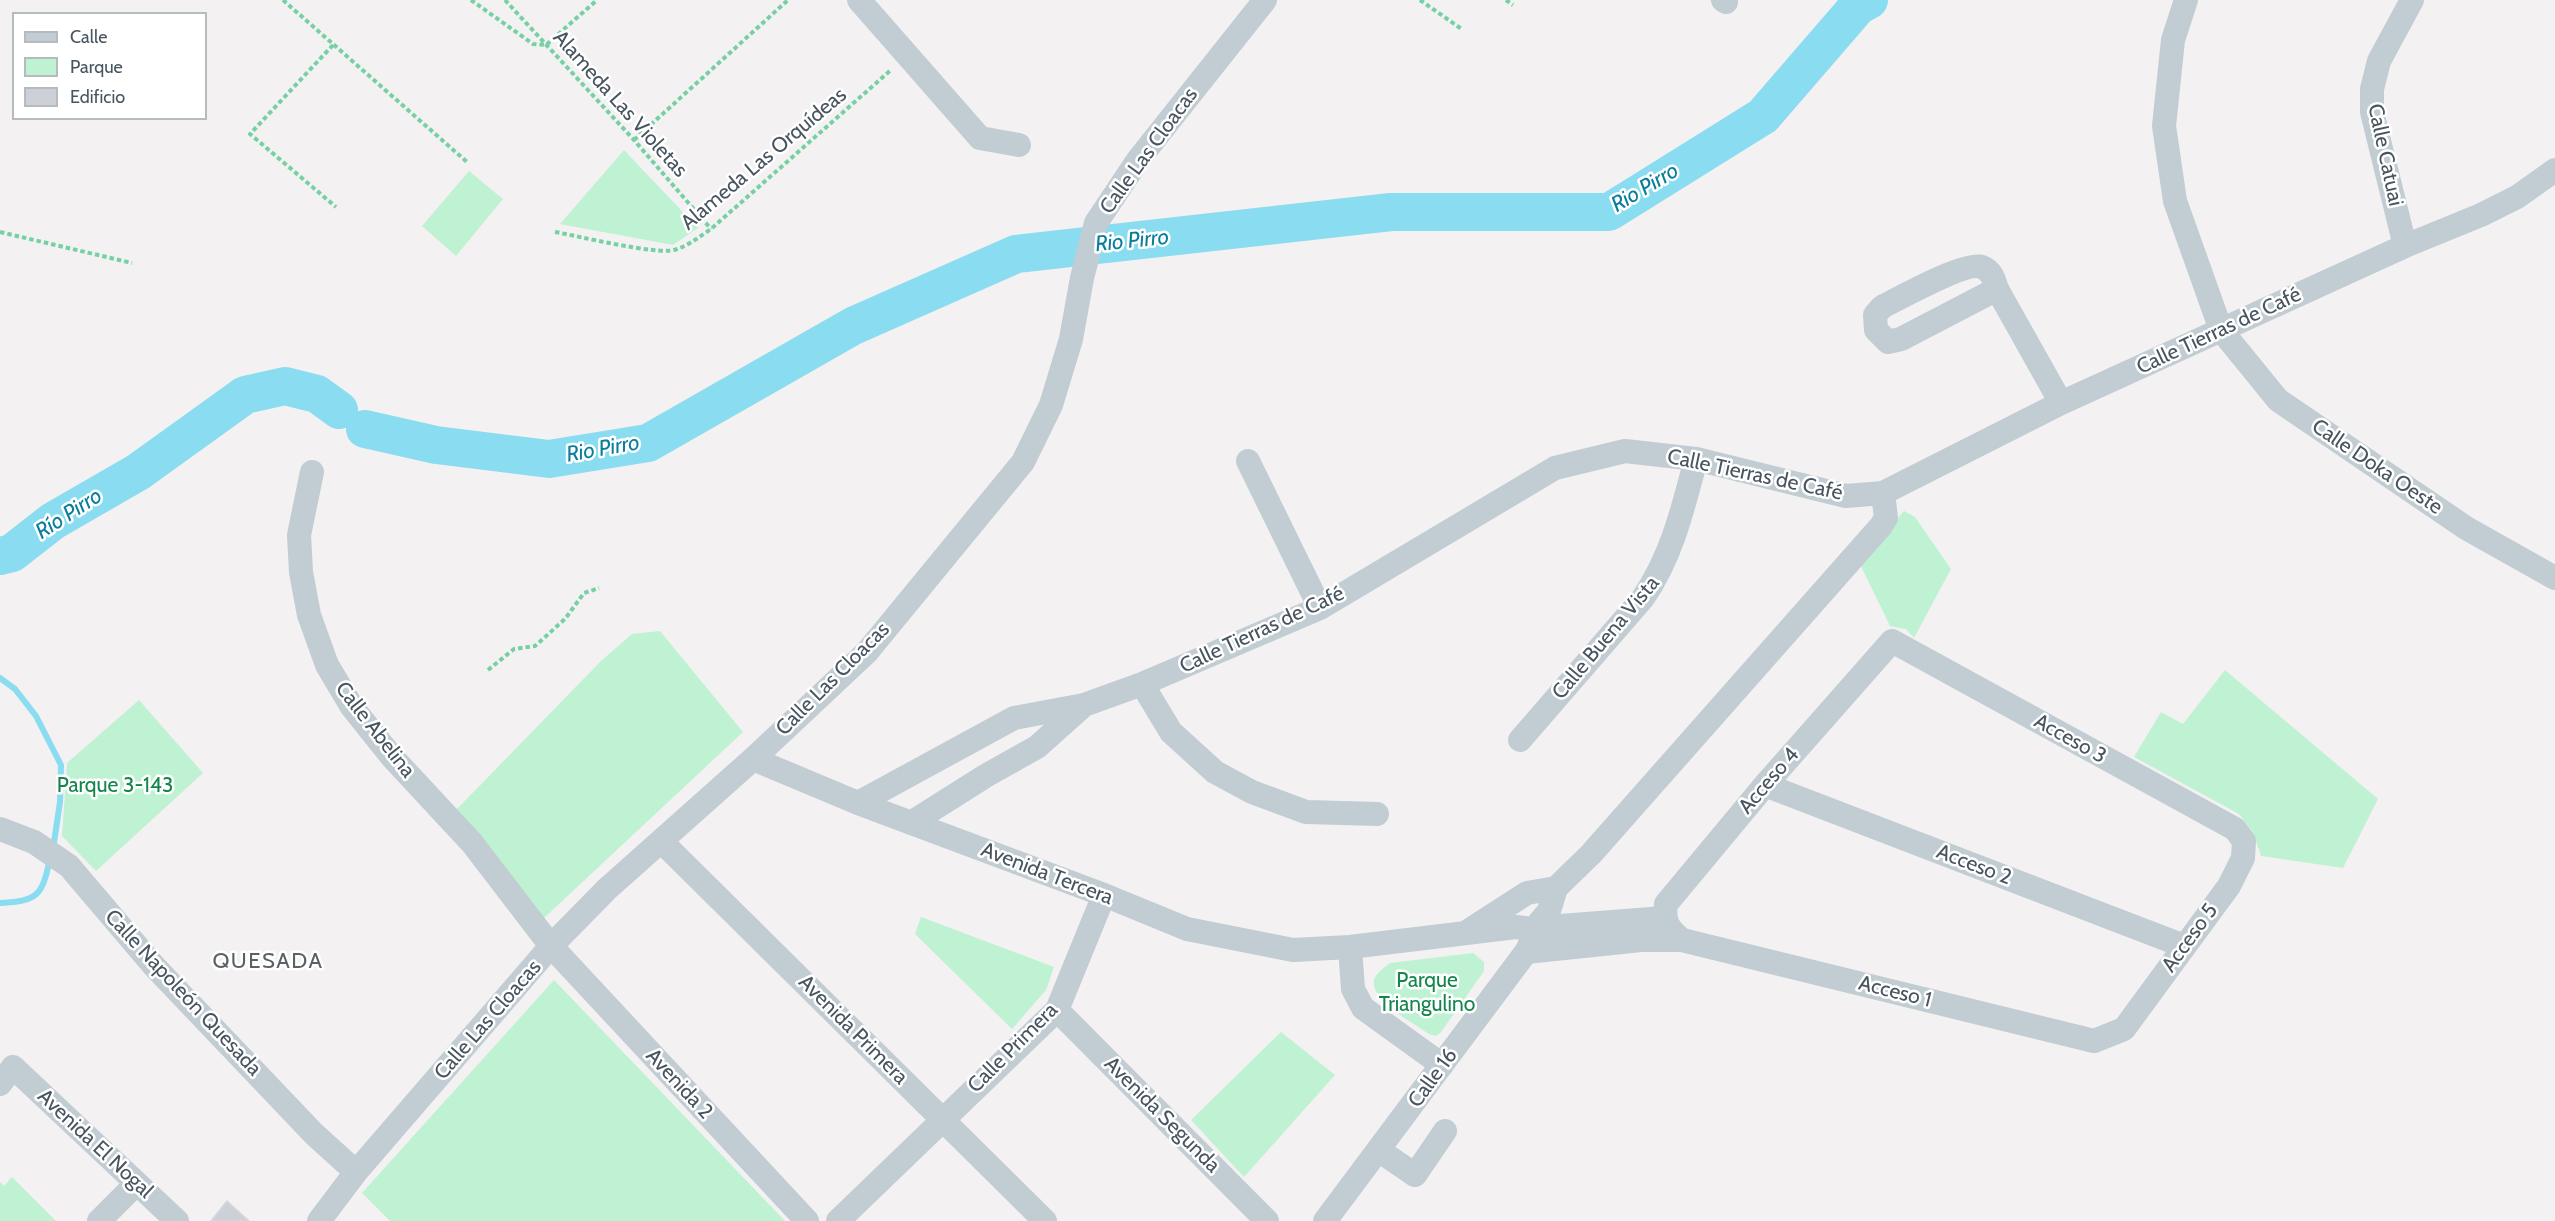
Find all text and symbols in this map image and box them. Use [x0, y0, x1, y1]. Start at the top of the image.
legend [12, 12, 207, 120]
street label: Alameda Las Violetas [548, 25, 692, 183]
text: Calle [70, 26, 107, 48]
text: Parque [70, 56, 123, 78]
street label: Alameda Las Orquídeas [676, 82, 852, 236]
street label: Calle Las Cloacas [1095, 83, 1203, 219]
text: Edificio [70, 86, 125, 108]
street label: Calle Catuai [2362, 102, 2408, 208]
water label: Rio Pirro [1607, 158, 1683, 218]
water label: Rio Pirro [1094, 224, 1170, 258]
street label: Calle Tierras de Café [2133, 282, 2305, 380]
street label: Calle Doka Oeste [2307, 414, 2447, 520]
water label: Rio Pirro [564, 430, 642, 468]
street label: Calle Tierras de Café [1665, 444, 1845, 506]
water label: Río Pirro [31, 483, 107, 545]
street label: Calle Buena Vista [1547, 571, 1665, 705]
street label: Calle Tierras de Café [1176, 581, 1348, 679]
street label: Calle Las Cloacas [771, 617, 895, 741]
street label: Calle Abelina [330, 677, 420, 783]
street label: Acceso 3 [2030, 709, 2110, 769]
street label: Acceso 4 [1733, 743, 1805, 819]
park label: Parque 3-143 [57, 773, 173, 799]
street label: Avenida Tercera [978, 837, 1116, 911]
street label: Acceso 2 [1933, 839, 2015, 891]
street label: Acceso 5 [2157, 899, 2223, 977]
street label: Calle Napoleón Quesada [99, 905, 267, 1081]
district label: QUESADA [212, 949, 324, 975]
street label: Calle Las Cloacas [429, 955, 547, 1085]
park label: Parque Triangulino [1379, 968, 1475, 1018]
street label: Avenida Primera [793, 970, 913, 1090]
street label: Acceso 1 [1856, 971, 1934, 1013]
street label: Calle Primera [963, 998, 1063, 1098]
street label: Calle 16 [1403, 1043, 1463, 1113]
street label: Avenida 2 [640, 1044, 718, 1124]
street label: Avenida Segunda [1099, 1052, 1225, 1178]
street label: Avenida El Nogal [32, 1084, 158, 1204]

